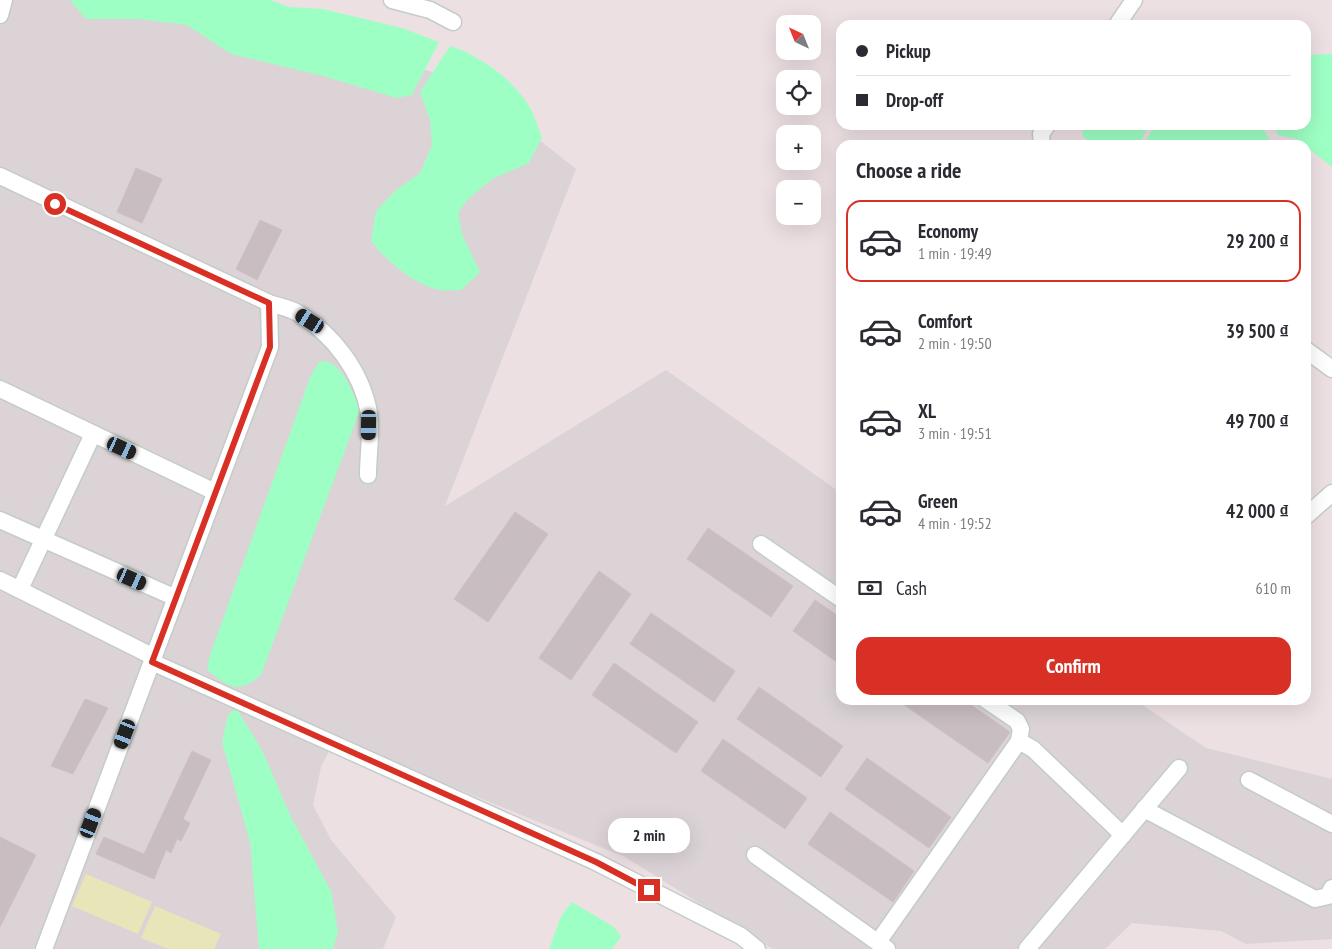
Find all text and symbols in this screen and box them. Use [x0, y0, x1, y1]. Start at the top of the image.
north arrow [776, 15, 821, 60]
map controls [776, 15, 821, 225]
text: Pickup [886, 39, 931, 63]
button: locate [776, 70, 821, 115]
text: Drop-off [886, 88, 943, 112]
button: + [776, 125, 821, 170]
text: Choose a ride [856, 156, 961, 184]
button: − [776, 180, 821, 225]
route start [44, 193, 66, 215]
icon: car [858, 219, 903, 264]
text: Economy [918, 219, 978, 243]
text: 29 200 ₫ [1226, 229, 1289, 253]
text: 1 min · 19:49 [918, 243, 992, 263]
car [293, 307, 326, 335]
icon: car [858, 309, 903, 354]
text: Comfort [918, 309, 972, 333]
text: 39 500 ₫ [1226, 319, 1289, 343]
text: 2 min · 19:50 [918, 333, 992, 353]
icon: car [858, 399, 903, 444]
text: XL [918, 399, 936, 423]
text: 49 700 ₫ [1226, 409, 1289, 433]
car [361, 410, 376, 440]
text: 3 min · 19:51 [918, 423, 992, 443]
car [105, 435, 138, 461]
icon: car [858, 489, 903, 534]
text: Green [918, 489, 958, 513]
text: 42 000 ₫ [1226, 499, 1289, 523]
text: 4 min · 19:52 [918, 513, 992, 533]
car [115, 566, 148, 592]
icon: cash [856, 574, 884, 602]
text: Cash [896, 576, 927, 600]
text: 610 m [1256, 578, 1291, 598]
button: Confirm [856, 637, 1291, 695]
car [112, 717, 137, 751]
car [78, 806, 103, 840]
callout: 2 min [608, 818, 690, 852]
text: 2 min [633, 825, 665, 845]
route end [638, 879, 660, 901]

